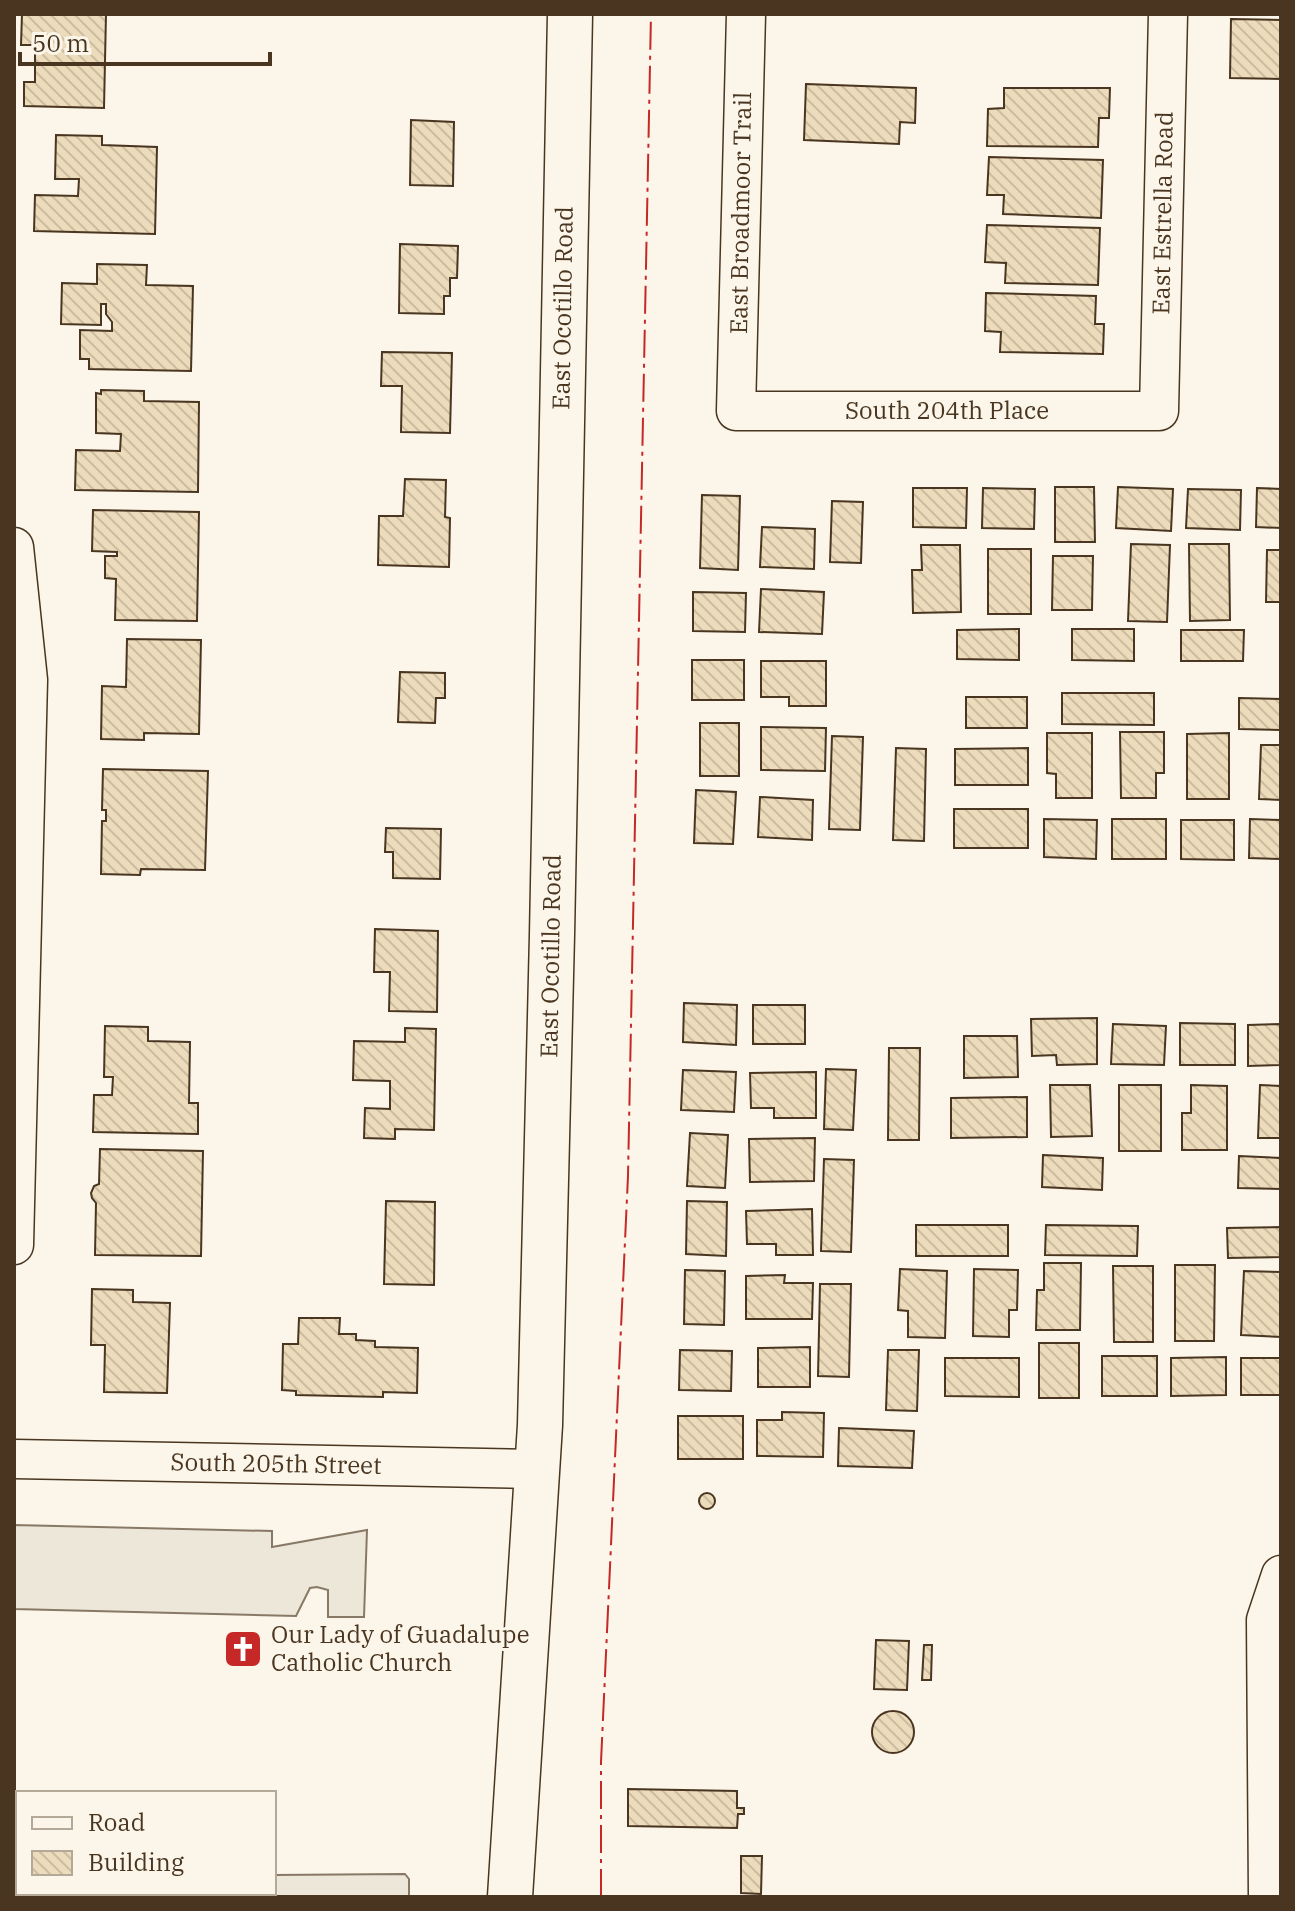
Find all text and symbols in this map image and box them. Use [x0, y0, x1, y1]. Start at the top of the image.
scale bar [20, 16, 270, 66]
text: 50 m [32, 27, 89, 59]
street label: East Broadmoor Trail [722, 92, 758, 334]
street label: East Estrella Road [1144, 111, 1180, 315]
street label: East Ocotillo Road [544, 206, 580, 410]
street label: South 204th Place [845, 394, 1049, 426]
street label: East Ocotillo Road [532, 854, 568, 1058]
street label: South 205th Street [170, 1445, 382, 1481]
place label: Our Lady of Guadalupe Catholic Church [271, 1618, 530, 1678]
church icon: Our Lady of Guadalupe Catholic Church [222, 1628, 264, 1670]
legend [16, 1791, 276, 1895]
text: Road [88, 1806, 145, 1838]
text: Building [88, 1846, 184, 1878]

